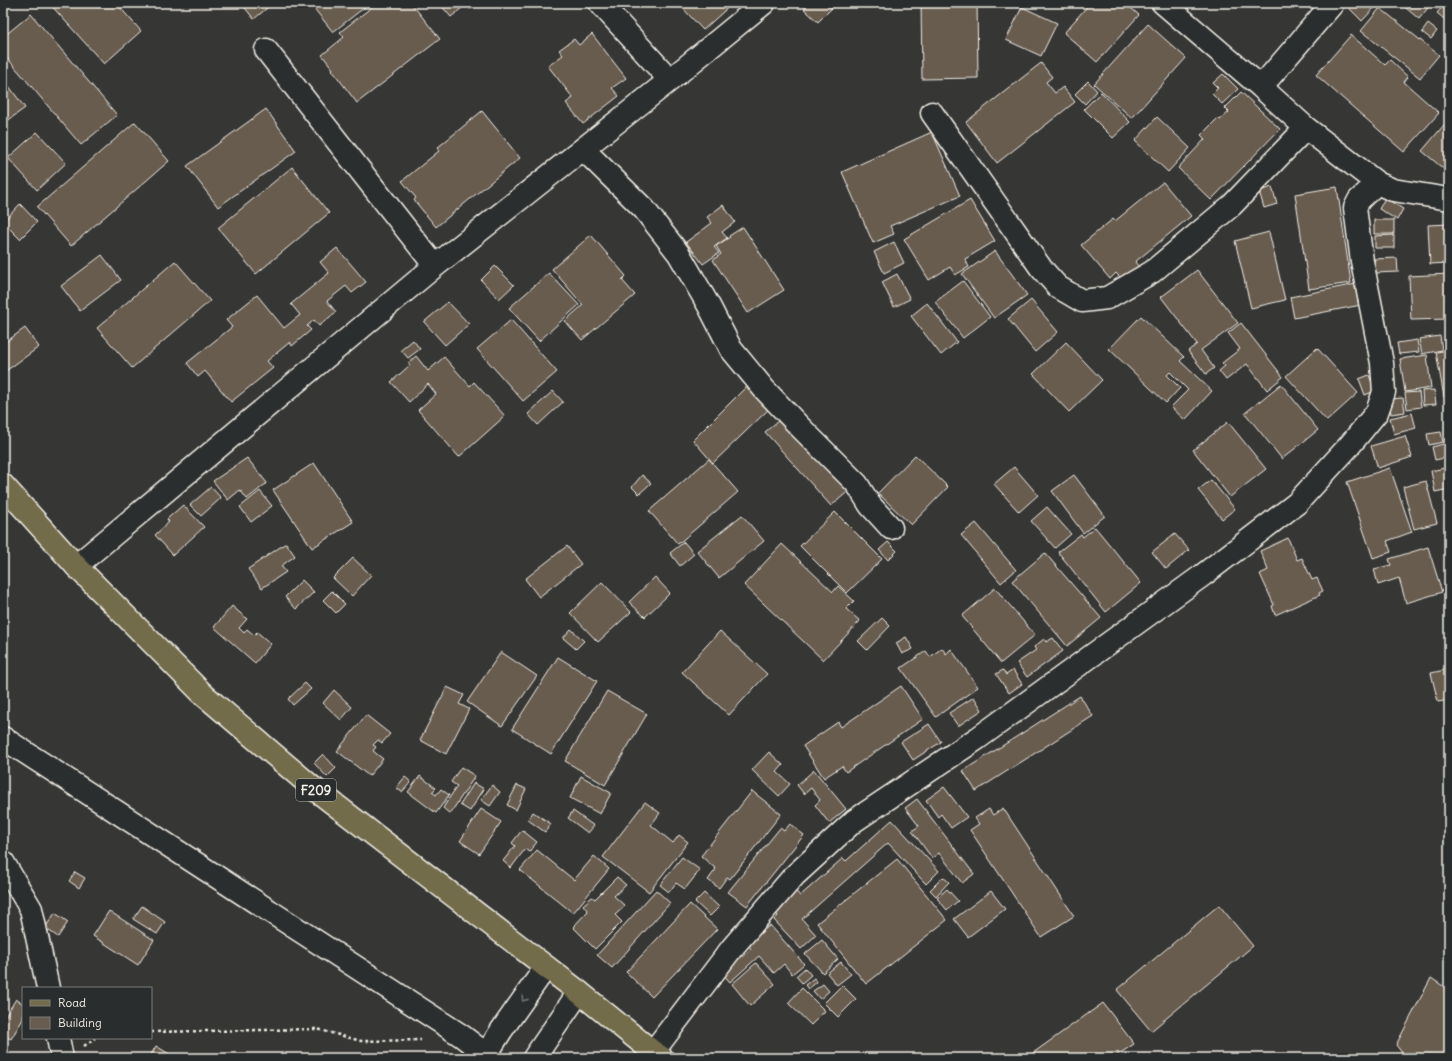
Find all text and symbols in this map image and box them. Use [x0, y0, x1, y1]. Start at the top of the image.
road number: F209 [296, 779, 336, 801]
legend [22, 987, 152, 1039]
one-way arrow [522, 994, 529, 1001]
text: Road [58, 995, 86, 1010]
text: Building [58, 1015, 102, 1030]

